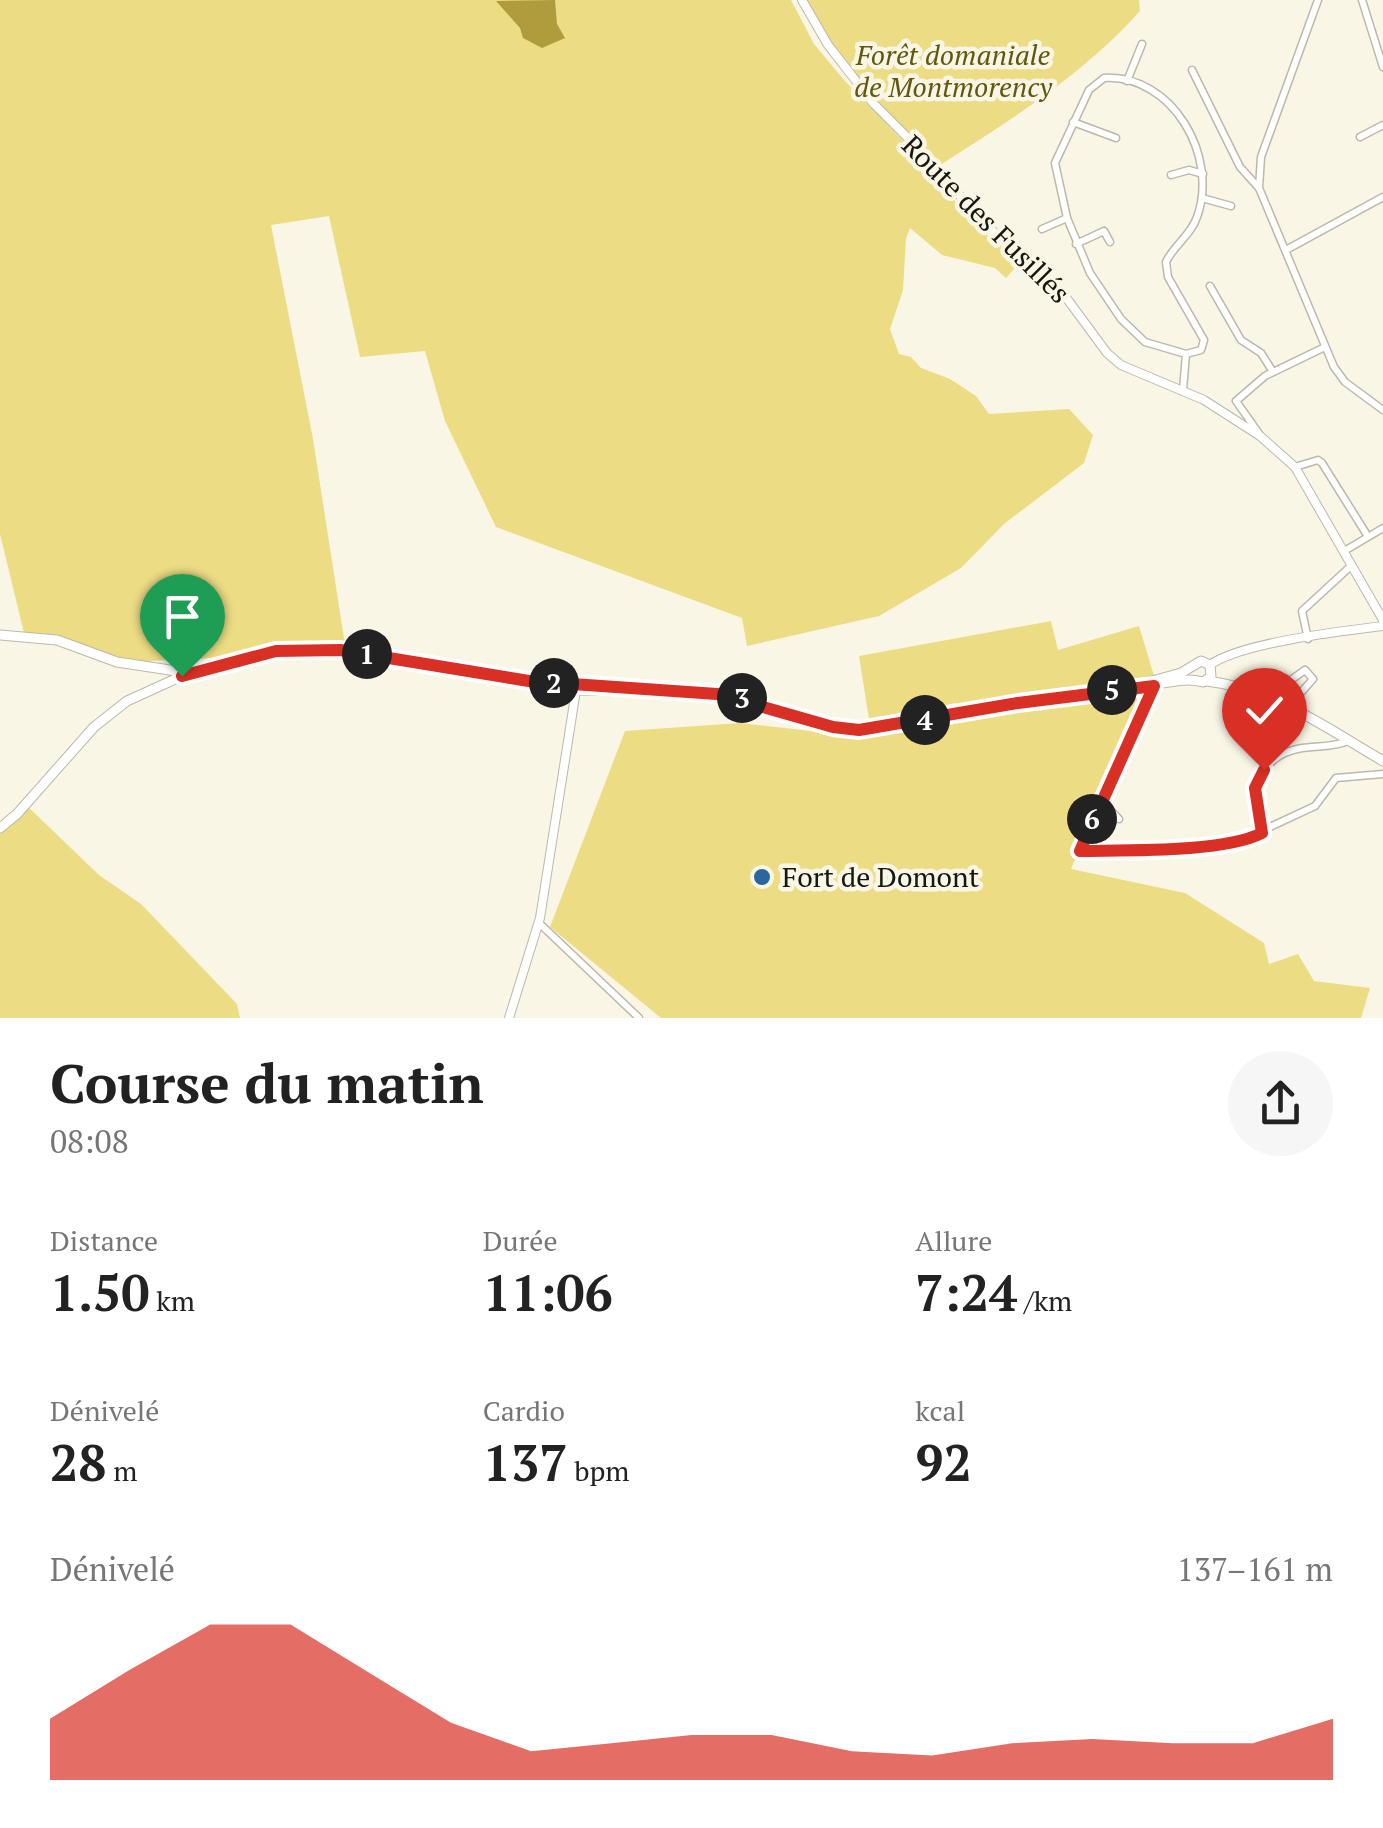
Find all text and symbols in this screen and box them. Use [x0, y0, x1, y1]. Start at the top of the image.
park label: Forêt domaniale de Montmorency [854, 36, 1053, 105]
street label: Route des Fusillés [894, 127, 1078, 311]
pin [140, 574, 225, 677]
icon: arrive [155, 589, 210, 644]
pin: 1 [342, 629, 392, 679]
text: 1 [359, 635, 375, 672]
pin: 2 [529, 658, 579, 708]
text: 2 [546, 664, 562, 701]
pin: 5 [1087, 665, 1137, 715]
pin [1222, 668, 1307, 771]
text: 5 [1104, 671, 1120, 708]
pin: 3 [717, 673, 767, 723]
text: 3 [734, 679, 750, 716]
icon: check [1237, 683, 1292, 738]
pin: 4 [900, 695, 950, 745]
text: 4 [917, 701, 933, 738]
pin: 6 [1067, 794, 1117, 844]
text: 6 [1084, 800, 1100, 837]
place label: Fort de Domont [782, 858, 980, 895]
marker: Fort de Domont [751, 866, 773, 888]
text: Course du matin [50, 1046, 484, 1119]
button: share [1228, 1051, 1333, 1156]
text: 08:08 [50, 1120, 129, 1162]
text: Distance [50, 1222, 158, 1259]
text: Durée [483, 1222, 557, 1259]
text: Allure [915, 1222, 992, 1259]
text: 1.50 [50, 1259, 150, 1325]
text: 11:06 [483, 1259, 613, 1325]
text: 7:24 [915, 1259, 1017, 1325]
text: km [150, 1282, 195, 1319]
text: /km [1017, 1282, 1072, 1319]
text: Dénivelé [50, 1392, 159, 1429]
text: Cardio [483, 1392, 565, 1429]
text: kcal [915, 1392, 965, 1429]
text: 28 [50, 1429, 107, 1495]
text: 137 [483, 1429, 567, 1495]
text: 92 [915, 1429, 972, 1495]
text: m [107, 1452, 137, 1489]
text: bpm [567, 1452, 629, 1489]
text: Dénivelé [50, 1548, 175, 1590]
text: 137–161 m [1177, 1548, 1333, 1590]

